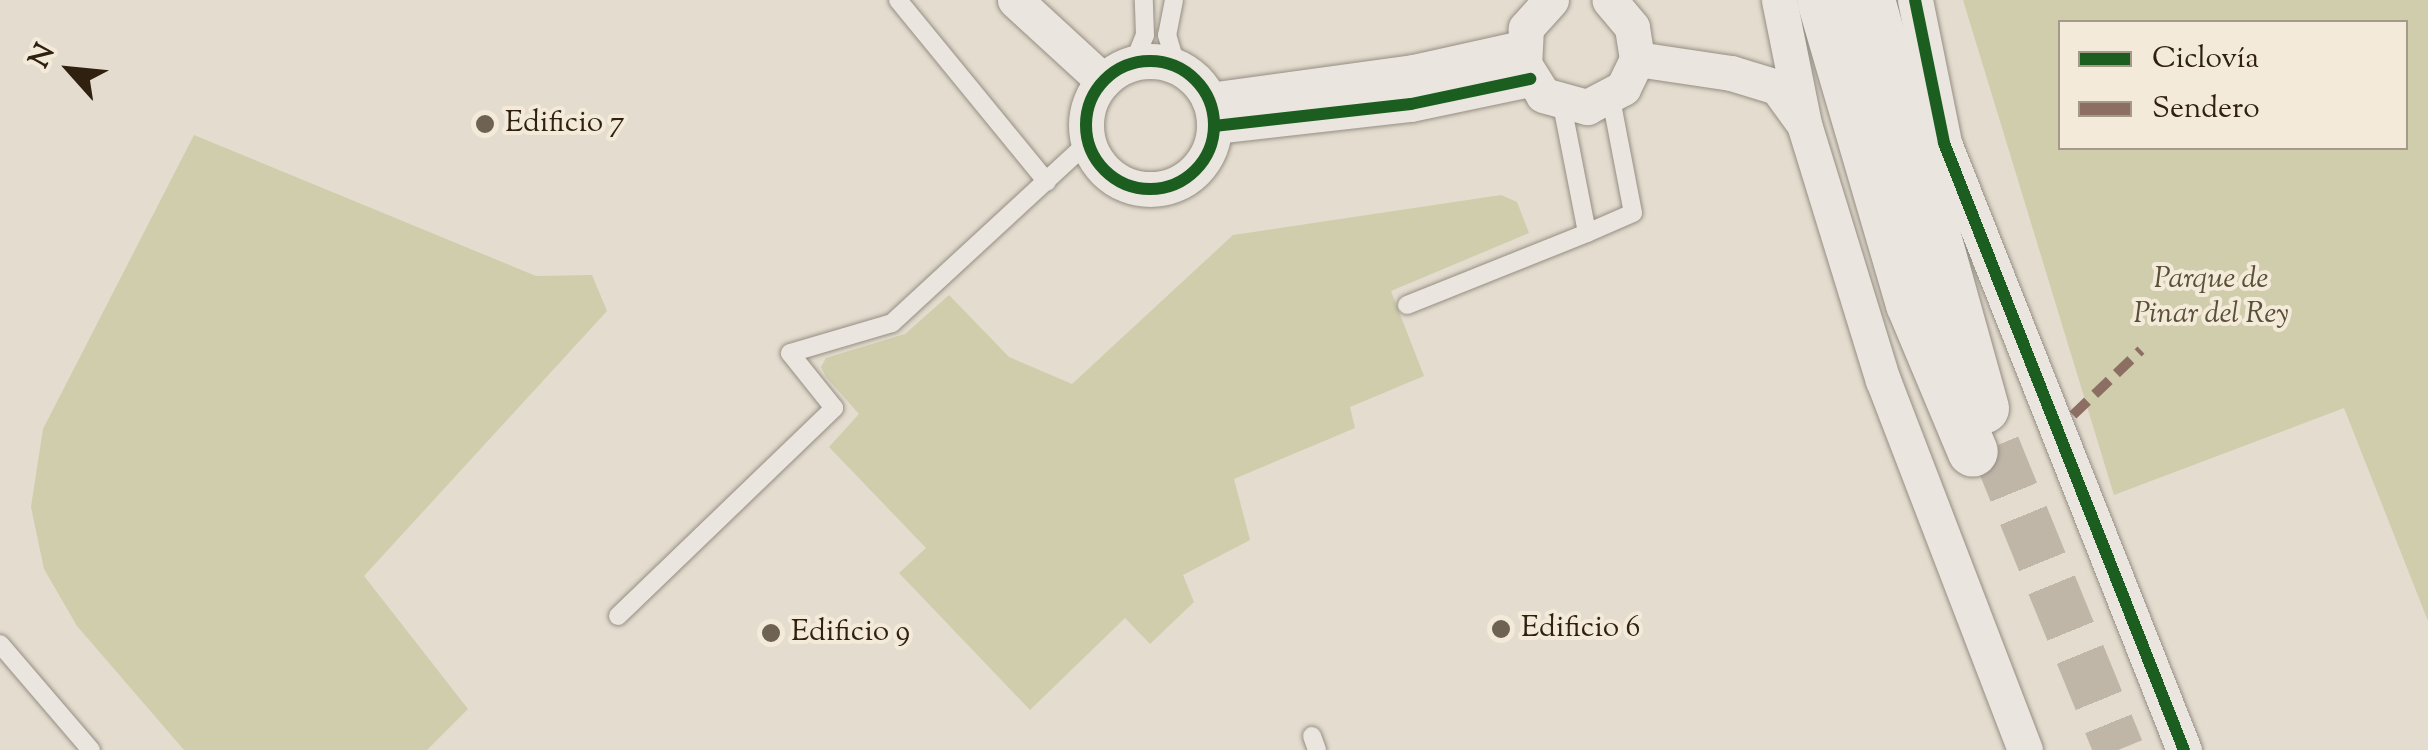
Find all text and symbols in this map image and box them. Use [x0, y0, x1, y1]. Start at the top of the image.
north arrow [20, 20, 120, 120]
legend [2058, 20, 2408, 150]
text: N [20, 37, 66, 75]
text: Ciclovía [2152, 38, 2259, 81]
text: Sendero [2152, 88, 2260, 131]
place label: Edificio 7 [505, 106, 625, 142]
marker: Edificio 7 [474, 113, 496, 135]
park label: Parque de Pinar del Rey [2133, 262, 2289, 332]
place label: Edificio 6 [1521, 611, 1640, 647]
place label: Edificio 9 [791, 615, 910, 651]
marker: Edificio 6 [1490, 618, 1512, 640]
marker: Edificio 9 [760, 622, 782, 644]

